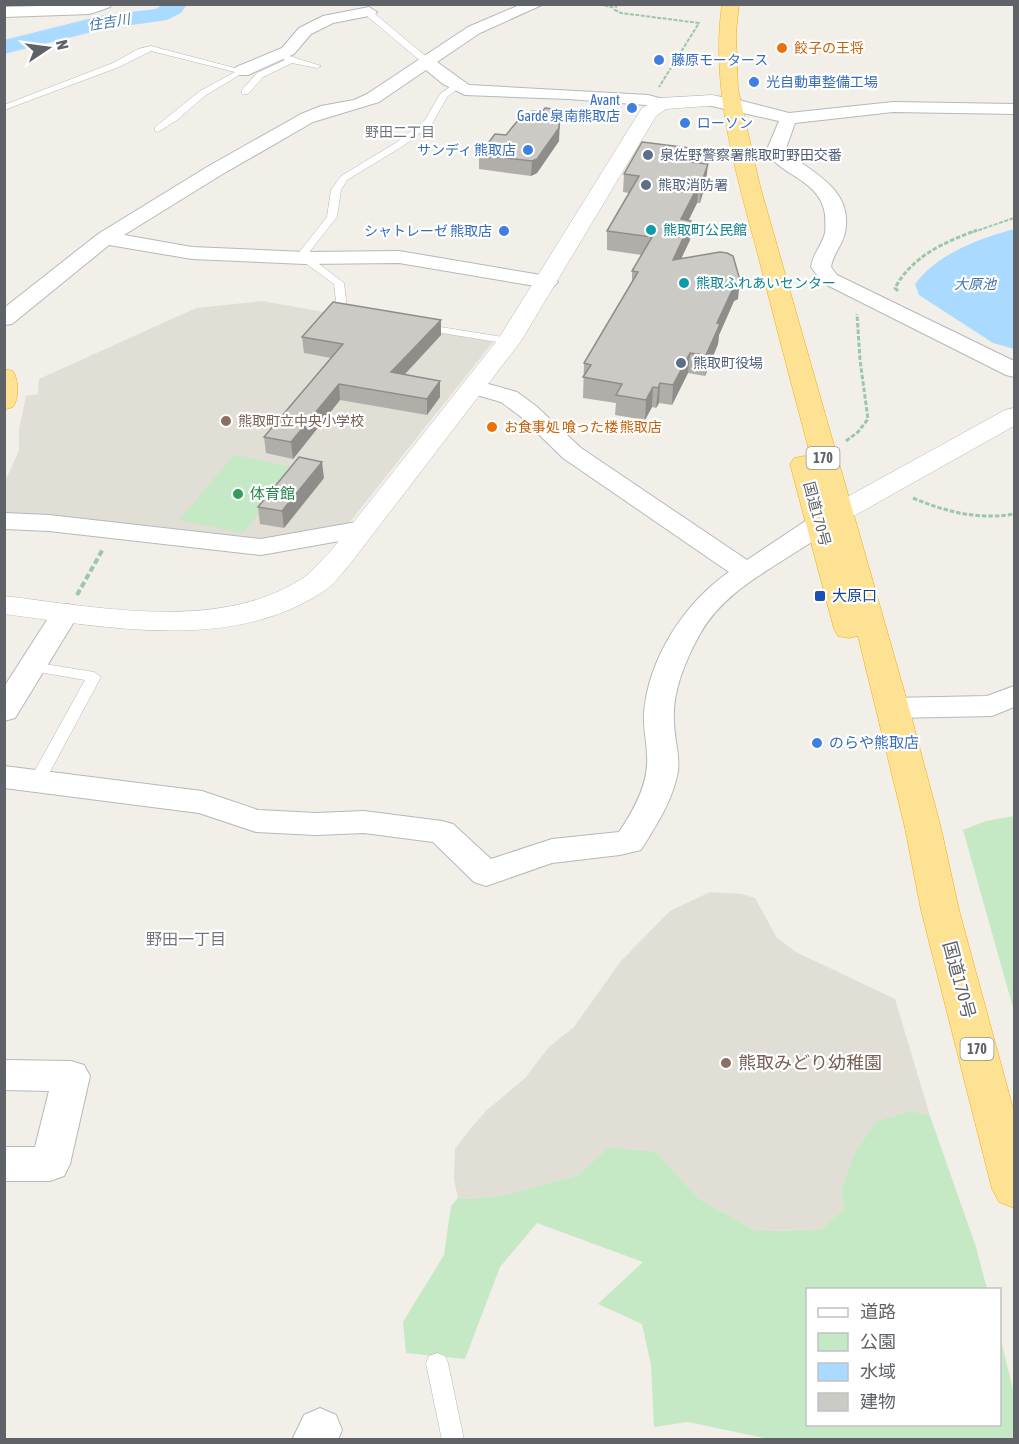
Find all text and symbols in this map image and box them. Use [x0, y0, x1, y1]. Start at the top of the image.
water label: 住吉川 [87, 11, 133, 33]
north arrow [18, 18, 78, 78]
text: N [53, 38, 72, 51]
place label: 餃子の王将 [794, 40, 864, 56]
marker: 餃子の王将 [775, 41, 789, 55]
place label: 藤原モータース [671, 52, 768, 68]
marker: 藤原モータース [652, 53, 666, 67]
place label: 光自動車整備工場 [766, 74, 878, 90]
marker: 光自動車整備工場 [747, 75, 761, 89]
place label: Avant Garde 泉南熊取店 [517, 92, 620, 124]
marker: Avant Garde 泉南熊取店 [625, 101, 639, 115]
place label: ローソン [697, 115, 753, 131]
marker: ローソン [678, 116, 692, 130]
district label: 野田二丁目 [365, 124, 435, 140]
place label: サンディ 熊取店 [417, 142, 516, 158]
marker: サンディ 熊取店 [521, 143, 535, 157]
place label: 泉佐野警察署熊取町野田交番 [660, 147, 842, 163]
marker: 泉佐野警察署熊取町野田交番 [641, 148, 655, 162]
place label: 熊取消防署 [658, 177, 728, 193]
marker: 熊取消防署 [639, 178, 653, 192]
place label: 熊取町公民館 [663, 222, 747, 238]
place label: シャトレーゼ 熊取店 [364, 223, 492, 239]
marker: 熊取町公民館 [644, 223, 658, 237]
marker: シャトレーゼ 熊取店 [497, 224, 511, 238]
place label: 熊取ふれあいセンター [696, 275, 836, 291]
marker: 熊取ふれあいセンター [677, 276, 691, 290]
water label: 大原池 [954, 276, 998, 292]
place label: 熊取町役場 [693, 355, 763, 371]
marker: 熊取町役場 [674, 356, 688, 370]
place label: 熊取町立中央小学校 [238, 413, 364, 429]
marker: 熊取町立中央小学校 [219, 414, 233, 428]
place label: お食事処 喰った楼 熊取店 [504, 419, 662, 435]
marker: お食事処 喰った楼 熊取店 [485, 420, 499, 434]
road number: 170 [806, 447, 840, 469]
street label: 国道170号 [801, 480, 834, 548]
place label: 体育館 [250, 485, 295, 502]
marker: 体育館 [231, 487, 245, 501]
place label: 大原口 [832, 587, 877, 604]
marker: 大原口 [813, 589, 827, 603]
place label: のらや熊取店 [829, 734, 919, 751]
marker: のらや熊取店 [810, 736, 824, 750]
district label: 野田一丁目 [146, 930, 226, 948]
street label: 国道170号 [939, 939, 980, 1021]
road number: 170 [960, 1038, 994, 1060]
place label: 熊取みどり幼稚園 [738, 1052, 882, 1073]
marker: 熊取みどり幼稚園 [719, 1056, 733, 1070]
legend [806, 1288, 1001, 1426]
text: 道路 [860, 1301, 896, 1322]
text: 公園 [860, 1331, 896, 1352]
text: 水域 [860, 1361, 896, 1382]
text: 建物 [860, 1391, 896, 1412]

